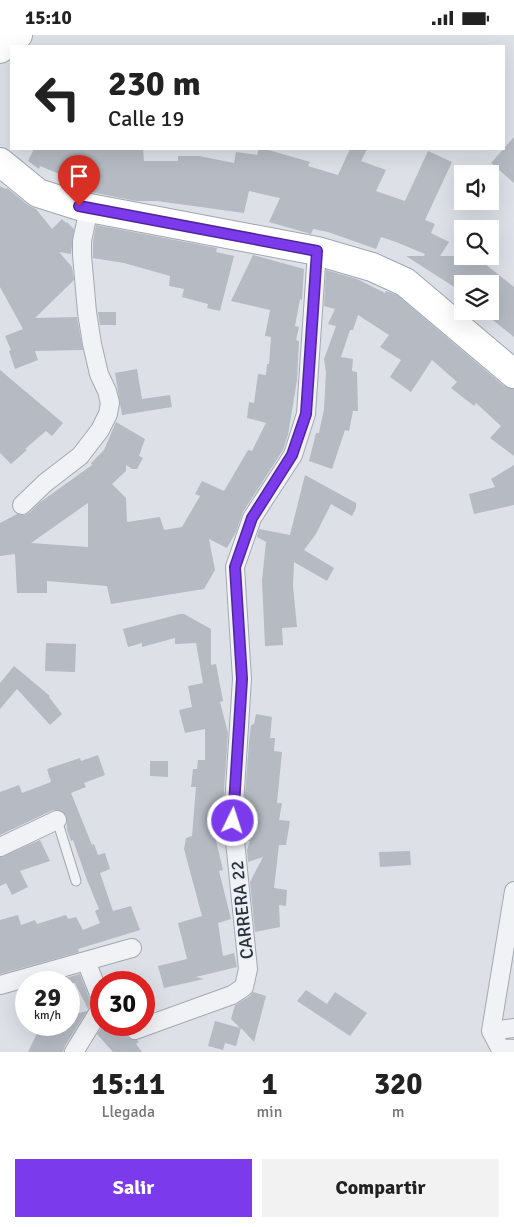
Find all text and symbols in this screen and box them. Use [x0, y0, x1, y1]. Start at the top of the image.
text: 15:10 [25, 6, 72, 30]
text: 230 m [108, 62, 201, 105]
icon: left [25, 65, 90, 130]
text: Calle 19 [108, 105, 184, 132]
pin [58, 155, 100, 206]
icon: arrive [65, 162, 93, 190]
map controls [454, 165, 499, 320]
button: sound [454, 165, 499, 210]
button: search [454, 220, 499, 265]
button: layers [454, 275, 499, 320]
position arrow [206, 794, 258, 846]
street label: CARRERA 22 [226, 860, 258, 960]
speed limit sign: 30 [90, 971, 155, 1036]
text: 29 [34, 982, 61, 1013]
text: km/h [34, 1008, 61, 1023]
text: 15:11 [91, 1066, 165, 1103]
text: 1 [261, 1066, 278, 1103]
text: 320 [374, 1066, 422, 1103]
text: Llegada [101, 1102, 155, 1122]
text: min [257, 1102, 282, 1122]
text: m [392, 1102, 405, 1122]
button: Salir [15, 1159, 252, 1217]
button: Compartir [262, 1159, 499, 1217]

